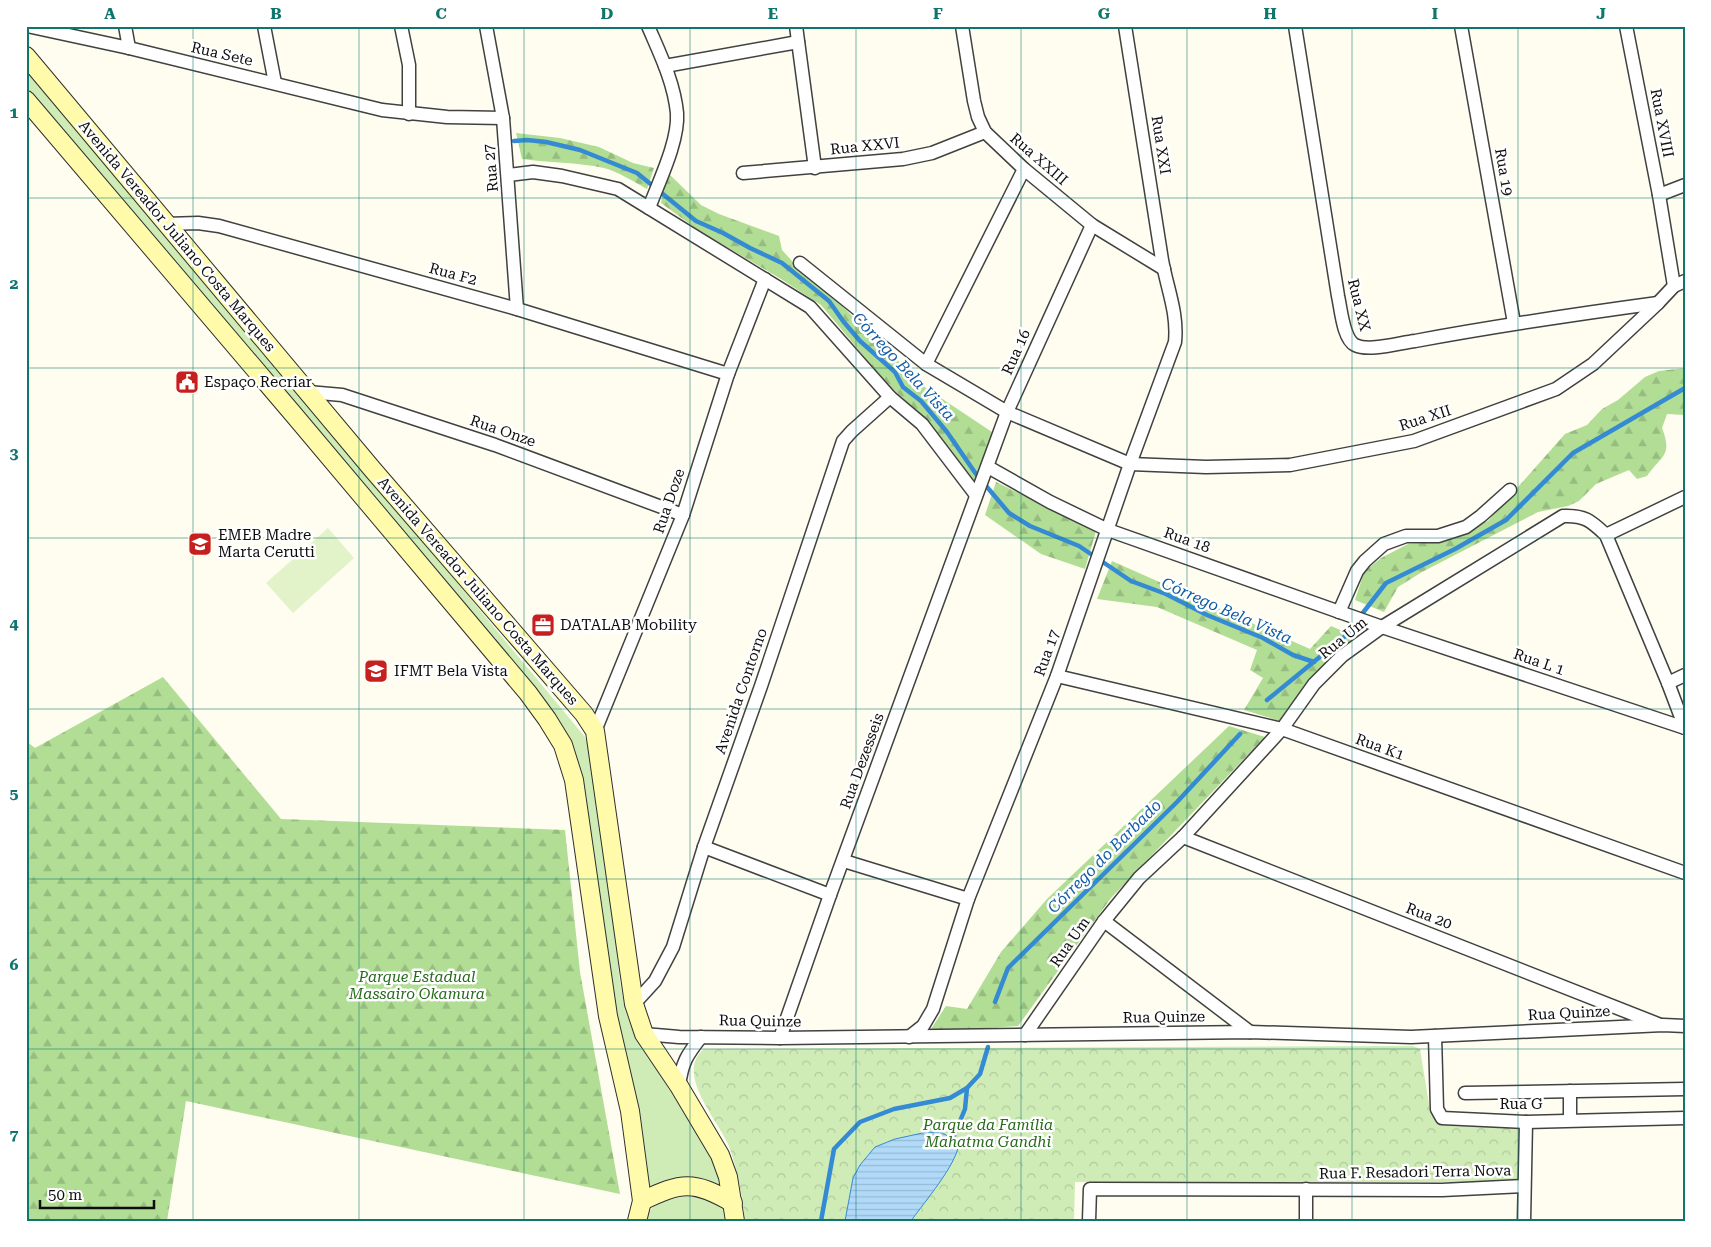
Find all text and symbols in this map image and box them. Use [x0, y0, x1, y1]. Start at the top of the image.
text: A [104, 4, 116, 23]
text: B [270, 4, 282, 23]
text: C [435, 4, 447, 23]
text: D [601, 4, 614, 23]
text: E [768, 4, 778, 23]
text: F [933, 4, 943, 23]
text: G [1098, 4, 1111, 23]
text: H [1263, 4, 1277, 23]
text: I [1432, 4, 1438, 23]
text: J [1596, 4, 1606, 23]
street label: Rua Sete [189, 38, 255, 70]
street label: Rua XVIII [1646, 87, 1678, 159]
text: 1 [10, 103, 19, 122]
street label: Rua XXI [1147, 114, 1175, 176]
street label: Avenida Vereador Juliano Costa Marques [75, 117, 279, 355]
street label: Rua XXIII [1006, 129, 1072, 189]
street label: Rua XXVI [829, 133, 901, 159]
street label: Rua 27 [480, 143, 502, 193]
street label: Rua 19 [1491, 147, 1517, 197]
street label: Rua F2 [427, 259, 479, 289]
text: 2 [10, 274, 19, 293]
street label: Rua XX [1344, 277, 1374, 333]
water label: Córrego Bela Vista [849, 308, 959, 424]
street label: Rua 16 [998, 326, 1034, 378]
public building icon: Espaço Recriar [174, 369, 200, 395]
place label: Espaço Recriar [204, 373, 312, 391]
street label: Rua XII [1397, 401, 1453, 435]
street label: Rua Onze [468, 411, 538, 451]
text: 3 [10, 444, 19, 463]
street label: Rua Doze [649, 466, 689, 536]
street label: Avenida Vereador Juliano Costa Marques [374, 473, 582, 709]
street label: Rua 18 [1161, 523, 1213, 557]
place label: EMEB Madre Marta Cerutti [218, 526, 315, 561]
school or university icon: EMEB Madre Marta Cerutti [187, 531, 213, 557]
water label: Córrego Bela Vista [1159, 573, 1295, 648]
office icon: DATALAB Mobility [530, 612, 556, 638]
street label: Rua Um [1315, 613, 1371, 663]
text: 4 [10, 614, 19, 633]
place label: DATALAB Mobility [560, 616, 697, 634]
street label: Avenida Contorno [711, 626, 771, 756]
street label: Rua 17 [1030, 627, 1064, 679]
street label: Rua L 1 [1511, 645, 1567, 679]
school or university icon: IFMT Bela Vista [363, 658, 389, 684]
place label: IFMT Bela Vista [394, 662, 508, 680]
street label: Rua Dezesseis [836, 711, 888, 811]
street label: Rua K1 [1353, 730, 1407, 764]
text: 5 [10, 784, 19, 803]
water label: Córrego do Barbado [1044, 796, 1165, 917]
street label: Rua 20 [1403, 899, 1455, 933]
street label: Rua Um [1046, 913, 1094, 970]
text: 6 [10, 955, 19, 974]
park label: Parque Estadual Massairo Okamura [348, 968, 485, 1003]
street label: Rua Quinze [1527, 1002, 1611, 1024]
street label: Rua Quinze [1123, 1007, 1205, 1027]
street label: Rua Quinze [719, 1011, 801, 1031]
street label: Rua G [1499, 1095, 1543, 1113]
park label: Parque da Família Mahatma Gandhi [922, 1116, 1053, 1151]
text: 7 [10, 1125, 19, 1144]
street label: Rua F. Resadori Terra Nova [1319, 1161, 1511, 1183]
scale bar [40, 1177, 154, 1209]
text: 50 m [48, 1186, 83, 1204]

